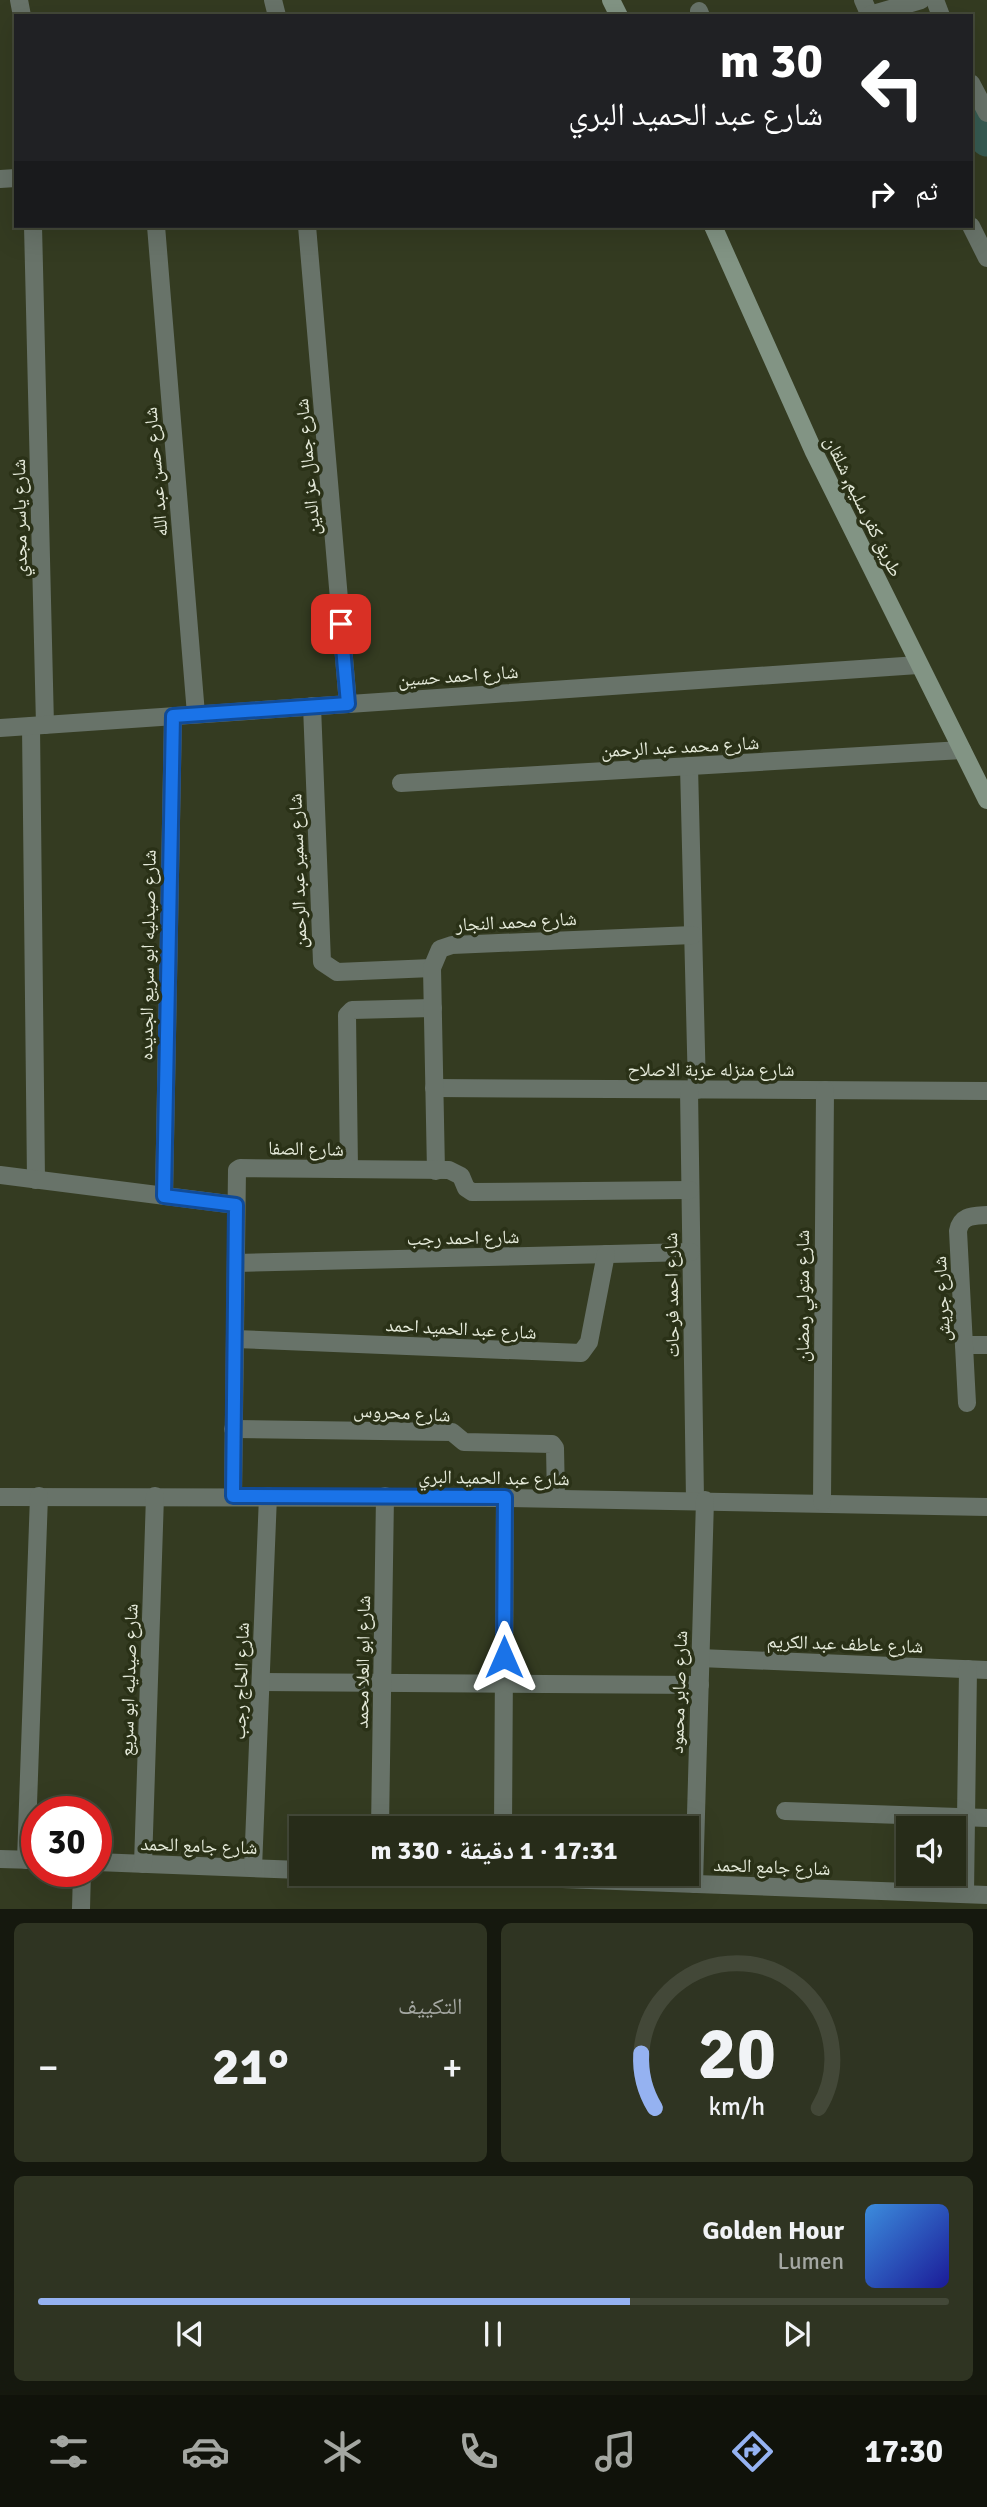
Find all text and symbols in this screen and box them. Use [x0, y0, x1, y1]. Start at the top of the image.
text: 30 m [720, 31, 823, 91]
icon: left [847, 42, 938, 133]
text: شارع عبد الحميد البري [568, 95, 823, 134]
icon: right [863, 175, 901, 213]
text: ثم [915, 176, 938, 208]
street label: شارع جمال عز الدين [290, 398, 326, 536]
street label: شارع حسن عبد الله [138, 406, 174, 538]
street label: طريق كفر سليم, شلقان [819, 432, 908, 581]
street label: شارع ياسر مجدي [7, 459, 36, 577]
pin [311, 594, 371, 654]
icon: arrive [322, 605, 360, 643]
street label: شارع احمد حسين [397, 660, 519, 692]
street label: شارع محمد عبد الرحمن [600, 731, 760, 763]
street label: شارع سمير عبد الرحمن [283, 793, 313, 949]
street label: شارع صيدليه ابو سريع الجديده [134, 849, 162, 1061]
street label: شارع محمد النجار [454, 907, 577, 937]
street label: شارع منزله عزبة الاصلاح [627, 1058, 795, 1082]
street label: شارع الصفا [268, 1136, 344, 1162]
street label: شارع احمد رجب [406, 1225, 520, 1251]
street label: شارع متولي رمضان [791, 1230, 818, 1362]
street label: شارع احمد فرحات [659, 1232, 685, 1358]
street label: شارع جريش [928, 1255, 956, 1342]
street label: شارع عبد الحميد احمد [385, 1313, 537, 1345]
street label: شارع محروس [353, 1398, 451, 1428]
street label: شارع عبد الحميد البري [418, 1465, 570, 1494]
street label: شارع ابو العلا محمد [350, 1595, 376, 1729]
street label: شارع صيدليه ابو سريع [114, 1603, 144, 1757]
position arrow [467, 1620, 541, 1694]
street label: شارع الحاج رجب [227, 1622, 255, 1740]
street label: شارع عاطف عبد الكريم [766, 1629, 924, 1659]
street label: شارع صابر محمود [665, 1630, 693, 1754]
speed limit sign: 30 [21, 1796, 112, 1887]
map controls [896, 1816, 966, 1886]
button: sound [896, 1816, 966, 1886]
street label: شارع جامع الحمد [140, 1832, 258, 1860]
text: 17:31 · 1 دقيقة · 330 m [370, 1835, 618, 1867]
street label: شارع جامع الحمد [713, 1853, 831, 1881]
text: التكييف [398, 1992, 463, 2021]
text: 20 [697, 2011, 776, 2100]
text: 21° [212, 2035, 289, 2099]
text: − [38, 2044, 59, 2091]
text: + [442, 2044, 463, 2091]
text: km/h [708, 2091, 765, 2122]
text: Golden Hour [703, 2215, 844, 2247]
text: Lumen [778, 2247, 844, 2276]
icon: previous [171, 2315, 209, 2353]
icon: pause [474, 2315, 512, 2353]
icon: next [778, 2315, 816, 2353]
icon: filters [44, 2427, 93, 2476]
icon: car [181, 2427, 230, 2476]
icon: climate [318, 2427, 367, 2476]
icon: phone [454, 2427, 503, 2476]
icon: music [591, 2427, 640, 2476]
icon: directions [728, 2427, 777, 2476]
text: 17:30 [865, 2432, 943, 2471]

